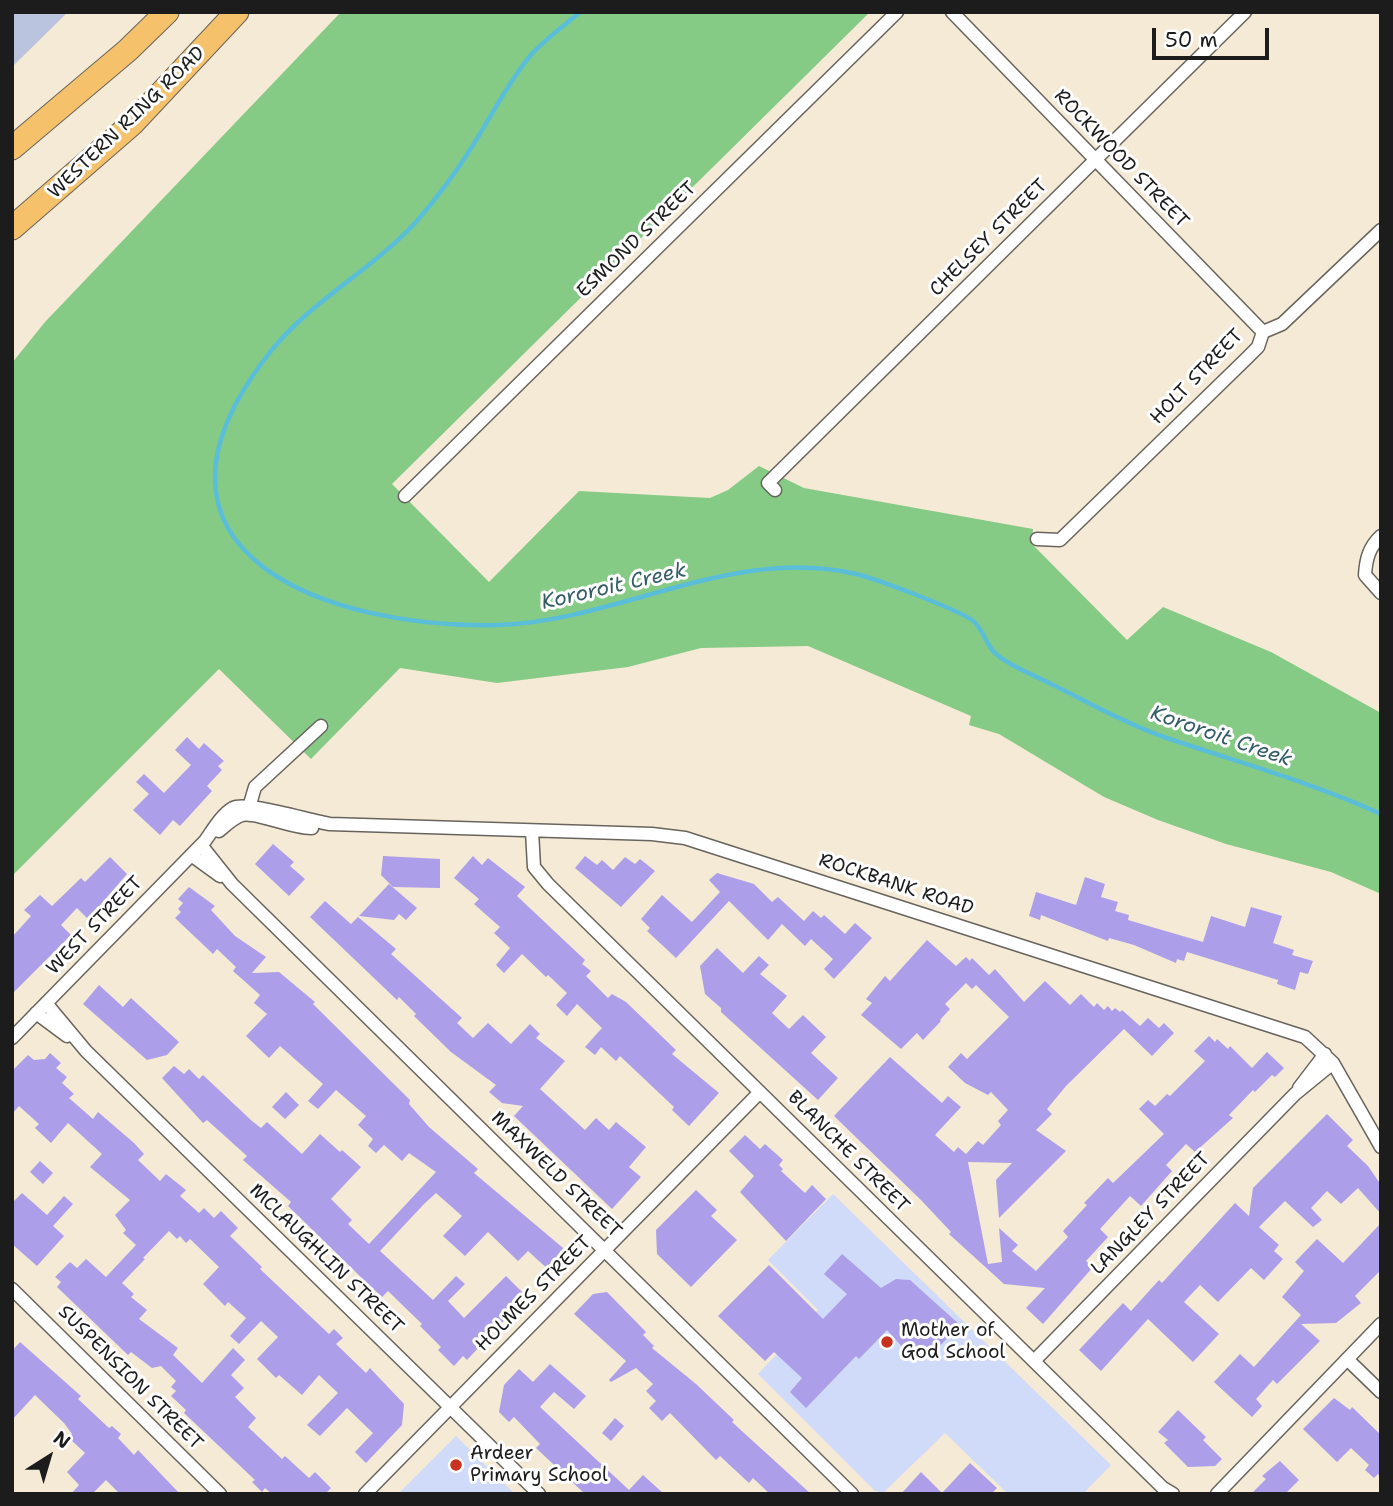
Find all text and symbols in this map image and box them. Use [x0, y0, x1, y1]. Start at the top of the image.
scale bar [1155, 14, 1272, 58]
text: 50 m [1165, 26, 1218, 54]
street label: WESTERN RING ROAD [44, 42, 210, 204]
street label: ROCKWOOD STREET [1049, 85, 1193, 233]
street label: CHELSEY STREET [926, 175, 1052, 301]
street label: ESMOND STREET [573, 177, 701, 303]
street label: HOLT STREET [1146, 325, 1248, 429]
water label: Kororoit Creek [539, 558, 689, 616]
water label: Kororoit Creek [1147, 701, 1295, 773]
street label: ROCKBANK ROAD [816, 849, 976, 921]
street label: WEST STREET [42, 872, 148, 980]
street label: BLANCHE STREET [782, 1086, 914, 1218]
street label: MAXWELD STREET [486, 1107, 626, 1243]
street label: LANGLEY STREET [1087, 1148, 1215, 1280]
street label: MCLAUGHLIN STREET [244, 1179, 408, 1339]
street label: HOLMES STREET [471, 1231, 597, 1357]
street label: SUSPENSION STREET [53, 1301, 207, 1455]
place label: Mother of God School [901, 1320, 1005, 1364]
marker: Mother of God School [879, 1334, 895, 1350]
north arrow [14, 1422, 84, 1492]
place label: Ardeer Primary School [470, 1443, 608, 1487]
marker: Ardeer Primary School [448, 1457, 464, 1473]

